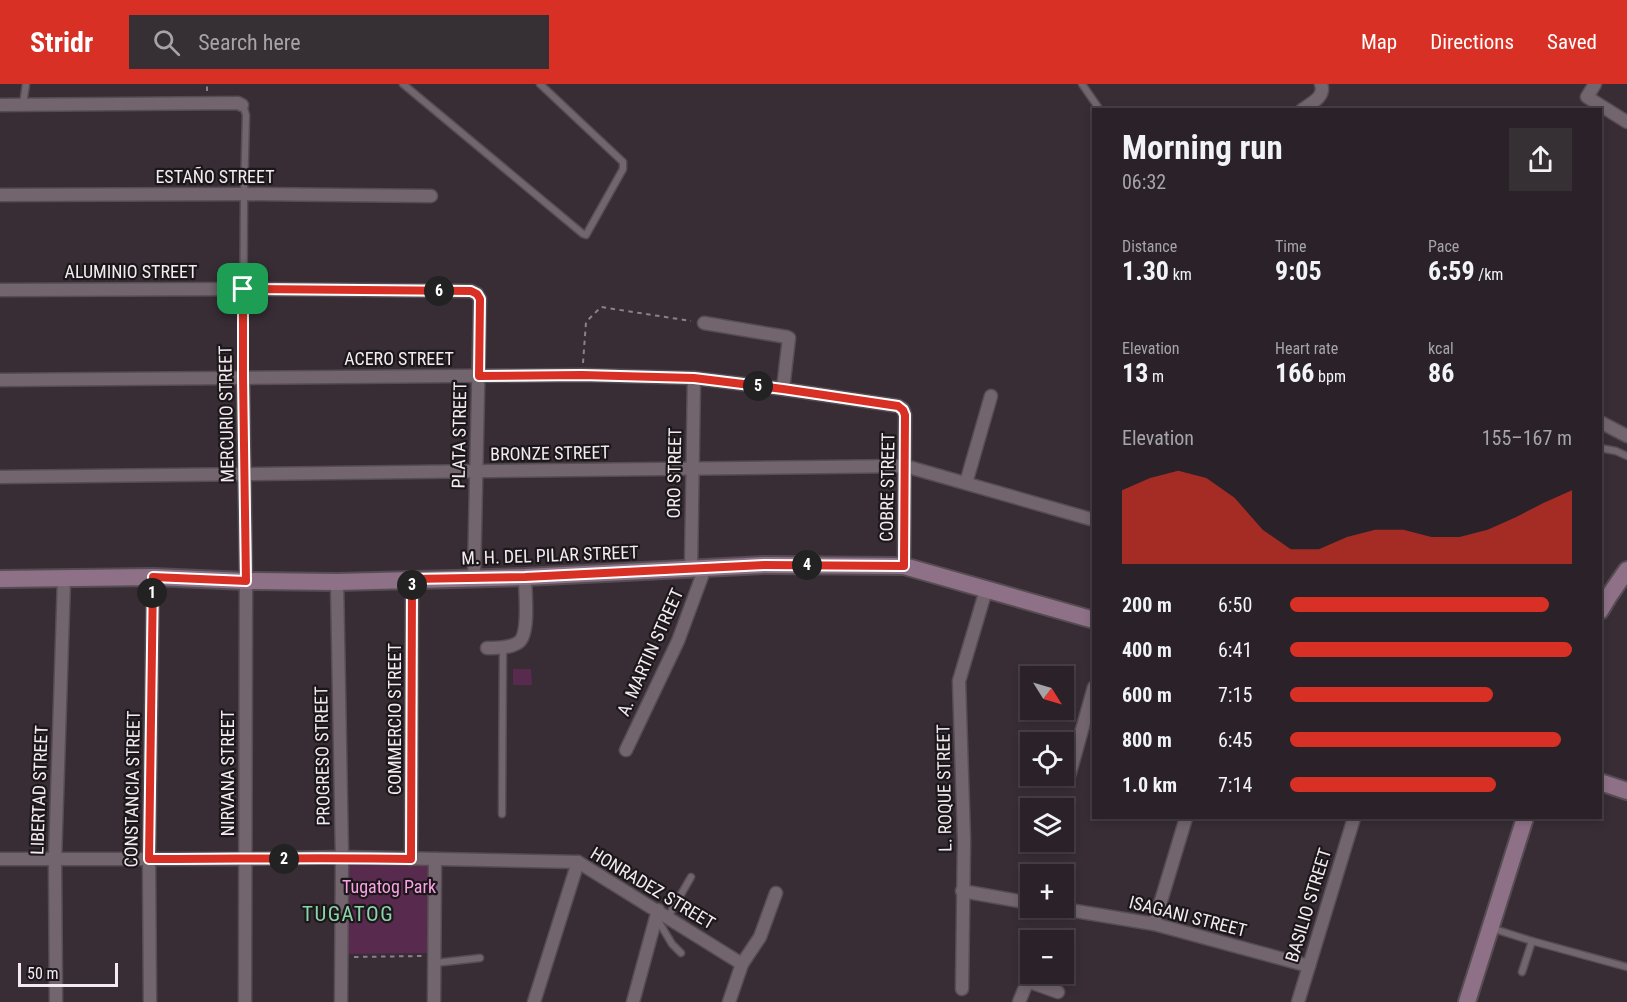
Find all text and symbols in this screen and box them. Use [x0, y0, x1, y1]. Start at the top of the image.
search box [129, 15, 549, 69]
text: Stridr [30, 26, 93, 59]
icon: search [150, 26, 183, 59]
text: Search here [198, 30, 301, 55]
text: Map [1361, 30, 1397, 54]
text: Directions [1430, 30, 1514, 54]
text: Saved [1547, 30, 1597, 54]
text: Morning run [1122, 128, 1283, 167]
button: share [1509, 128, 1572, 191]
street label: ESTAÑO STREET [155, 166, 275, 187]
text: 06:32 [1122, 170, 1166, 194]
text: Distance [1122, 237, 1177, 256]
text: Time [1275, 237, 1307, 256]
text: Pace [1428, 237, 1459, 256]
text: 1.30 [1122, 256, 1169, 286]
text: 9:05 [1275, 256, 1322, 286]
text: 6:59 [1428, 256, 1475, 286]
street label: ALUMINIO STREET [65, 261, 197, 282]
pin [217, 263, 268, 314]
text: km [1169, 265, 1192, 284]
text: /km [1475, 265, 1503, 284]
icon: arrive [226, 272, 259, 305]
pin: 6 [424, 276, 454, 306]
text: 6 [435, 281, 443, 300]
text: Elevation [1122, 339, 1180, 358]
text: Heart rate [1275, 339, 1338, 358]
text: kcal [1428, 339, 1454, 358]
street label: MERCURIO STREET [214, 345, 238, 483]
street label: ACERO STREET [344, 348, 454, 369]
text: 13 [1122, 358, 1148, 388]
text: 166 [1275, 358, 1314, 388]
text: 86 [1428, 358, 1454, 388]
text: m [1148, 367, 1164, 386]
text: bpm [1314, 367, 1346, 386]
pin: 5 [743, 371, 773, 401]
text: 5 [754, 376, 762, 395]
street label: PLATA STREET [448, 381, 470, 489]
text: Elevation [1122, 426, 1194, 450]
text: 155–167 m [1482, 426, 1572, 450]
street label: ORO STREET [663, 427, 685, 519]
street label: COBRE STREET [876, 432, 898, 542]
street label: BRONZE STREET [490, 441, 610, 465]
street label: M. H. DEL PILAR STREET [461, 541, 639, 569]
pin: 4 [792, 550, 822, 580]
text: 4 [803, 555, 811, 574]
pin: 3 [397, 570, 427, 600]
text: 3 [408, 575, 416, 594]
pin: 1 [137, 578, 167, 608]
text: 1 [148, 583, 156, 602]
street label: A. MARTIN STREET [613, 585, 687, 719]
text: 200 m [1122, 593, 1172, 617]
text: 6:50 [1218, 593, 1252, 617]
text: 400 m [1122, 638, 1172, 662]
text: 6:41 [1218, 638, 1252, 662]
street label: COMMERCIO STREET [384, 643, 405, 795]
north arrow [1020, 666, 1074, 720]
map controls [1020, 666, 1074, 984]
text: 600 m [1122, 683, 1172, 707]
text: 7:15 [1218, 683, 1252, 707]
street label: PROGRESO STREET [310, 686, 334, 826]
street label: CONSTANCIA STREET [120, 710, 144, 868]
street label: NIRVANA STREET [217, 710, 238, 836]
street label: L. ROQUE STREET [932, 724, 956, 852]
street label: LIBERTAD STREET [26, 725, 52, 855]
text: 800 m [1122, 728, 1172, 752]
text: 6:45 [1218, 728, 1252, 752]
button: locate [1020, 732, 1074, 786]
text: 1.0 km [1122, 773, 1177, 797]
text: 7:14 [1218, 773, 1252, 797]
button: layers [1020, 798, 1074, 852]
street label: HONRADEZ STREET [587, 843, 719, 933]
pin: 2 [269, 844, 299, 874]
street label: BASILIO STREET [1281, 846, 1335, 964]
text: 2 [280, 849, 288, 868]
button: + [1020, 864, 1074, 918]
park label: Tugatog Park [342, 876, 436, 897]
street label: ISAGANI STREET [1127, 891, 1249, 941]
district label: TUGATOG [302, 902, 394, 926]
button: − [1020, 930, 1074, 984]
scale bar [18, 960, 118, 988]
text: 50 m [27, 964, 59, 983]

